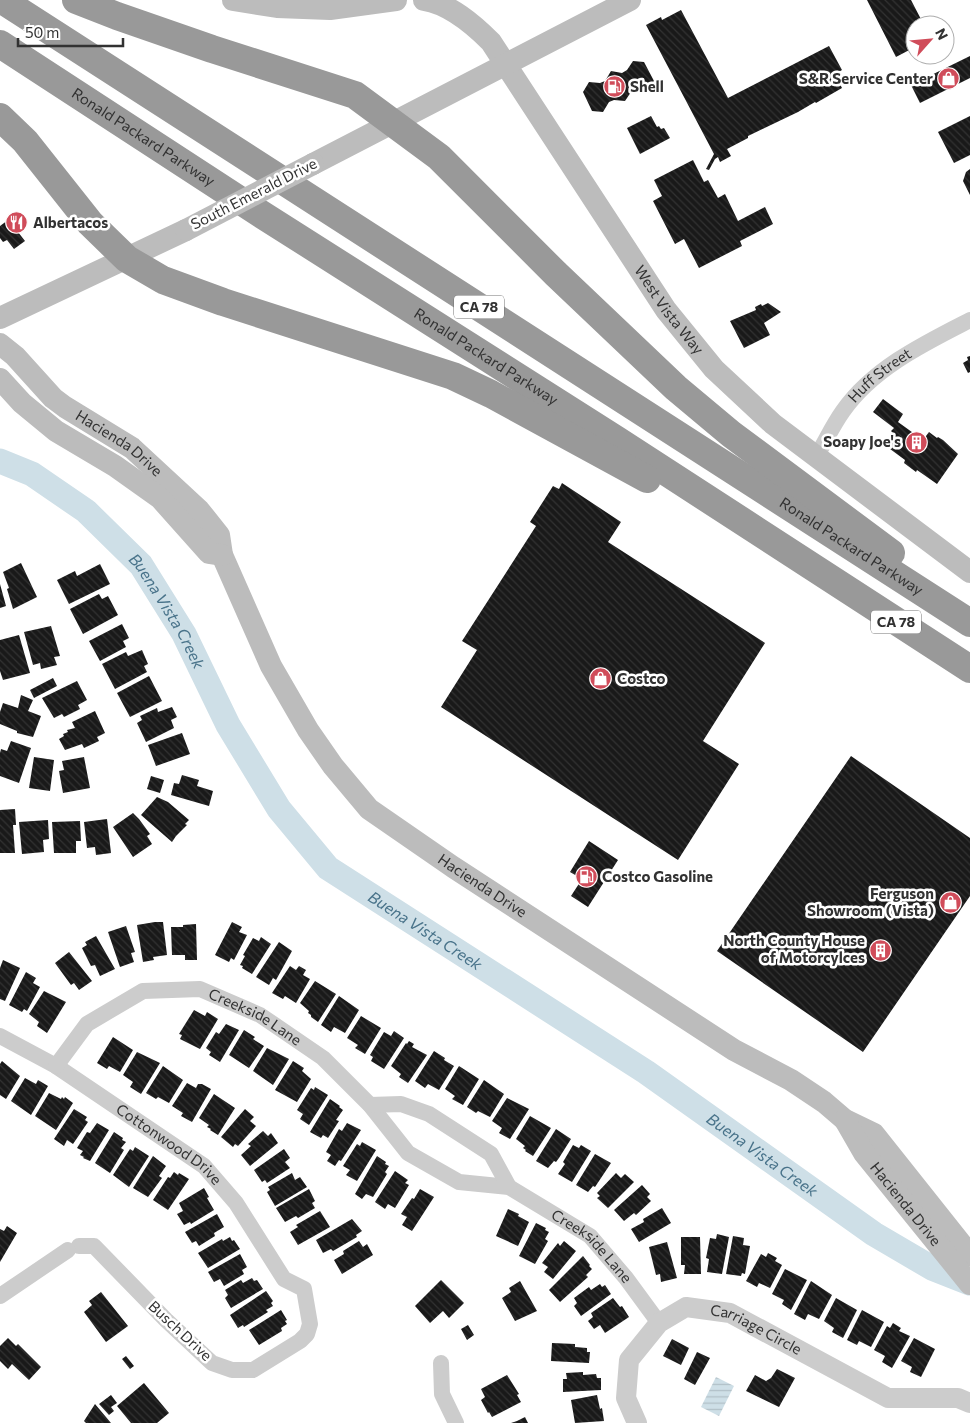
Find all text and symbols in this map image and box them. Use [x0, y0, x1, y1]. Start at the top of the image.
scale bar [18, 15, 122, 47]
north arrow [905, 15, 955, 65]
text: 50 m [25, 23, 59, 41]
text: N [932, 25, 952, 42]
shop icon: S&R Service Center [937, 67, 961, 91]
place label: S&R Service Center [799, 69, 933, 87]
fuel station icon: Shell [602, 75, 626, 99]
place label: Shell [630, 77, 664, 95]
street label: Ronald Packard Parkway [69, 83, 219, 190]
street label: South Emerald Drive [188, 154, 320, 233]
restaurant icon: Albertacos [5, 211, 29, 235]
place label: Albertacos [33, 213, 108, 231]
street label: West Vista Way [631, 262, 708, 357]
road number: CA 78 [454, 296, 504, 318]
street label: Ronald Packard Parkway [411, 304, 562, 408]
street label: Huff Street [844, 344, 914, 406]
street label: Hacienda Drive [73, 406, 167, 480]
building icon: Soapy Joe's [905, 430, 929, 454]
place label: Soapy Joe's [823, 432, 901, 450]
street label: Ronald Packard Parkway [777, 493, 927, 599]
water label: Buena Vista Creek [126, 549, 209, 672]
road number: CA 78 [871, 610, 921, 634]
shop icon: Costco [589, 667, 613, 691]
place label: Costco [617, 669, 666, 687]
street label: Hacienda Drive [435, 849, 531, 921]
fuel station icon: Costco Gasoline [574, 865, 598, 889]
place label: Costco Gasoline [602, 867, 713, 885]
place label: Ferguson Showroom (Vista) [807, 884, 934, 919]
water label: Buena Vista Creek [365, 887, 486, 974]
shop icon: Ferguson Showroom (Vista) [938, 891, 962, 915]
place label: North County House of Motorcylces [723, 931, 865, 966]
building icon: North County House of Motorcylces [869, 938, 893, 962]
street label: Creekside Lane [206, 984, 305, 1049]
street label: Cottonwood Drive [113, 1099, 226, 1188]
water label: Buena Vista Creek [704, 1108, 822, 1200]
street label: Hacienda Drive [867, 1158, 946, 1249]
street label: Creekside Lane [548, 1205, 637, 1286]
street label: Busch Drive [145, 1296, 216, 1364]
street label: Carriage Circle [709, 1300, 805, 1358]

